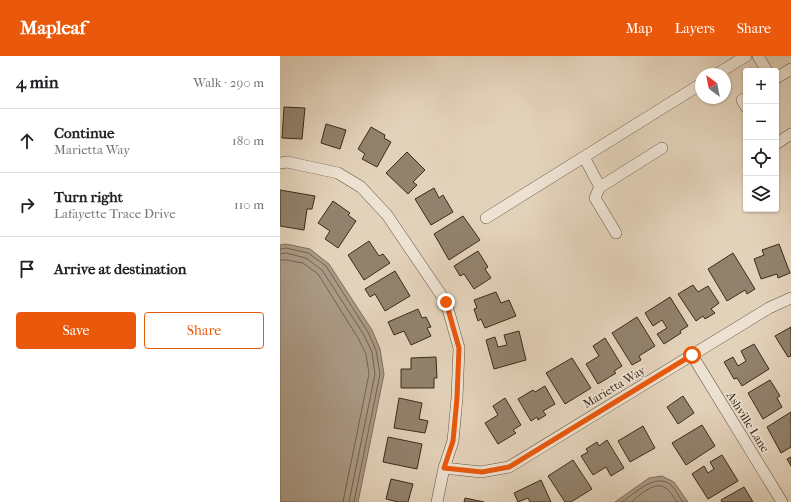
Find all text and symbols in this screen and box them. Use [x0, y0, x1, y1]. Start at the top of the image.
text: Mapleaf [20, 17, 86, 39]
text: Map [626, 20, 653, 37]
text: Layers [675, 20, 715, 37]
text: Share [737, 20, 771, 37]
north arrow [695, 68, 731, 104]
map controls [743, 68, 779, 212]
button: + [743, 68, 779, 104]
text: 4 min [16, 72, 59, 92]
text: Walk · 290 m [193, 75, 264, 90]
button: − [743, 104, 779, 140]
text: Continue [54, 124, 114, 142]
icon: ahead [16, 130, 38, 152]
text: 180 m [232, 133, 264, 148]
button: locate [743, 140, 779, 176]
text: Marietta Way [54, 142, 130, 157]
button: layers [743, 176, 779, 212]
text: Turn right [54, 188, 123, 206]
icon: right [16, 194, 38, 216]
text: 110 m [234, 197, 264, 212]
text: Lafayette Trace Drive [54, 206, 176, 221]
icon: arrive [16, 258, 38, 280]
text: Arrive at destination [54, 260, 186, 278]
route end [437, 293, 455, 311]
button: Save [16, 312, 136, 349]
button: Share [144, 312, 264, 349]
route start [683, 346, 701, 364]
street label: Marietta Way [580, 363, 648, 411]
street label: Ashville Lane [723, 388, 772, 455]

